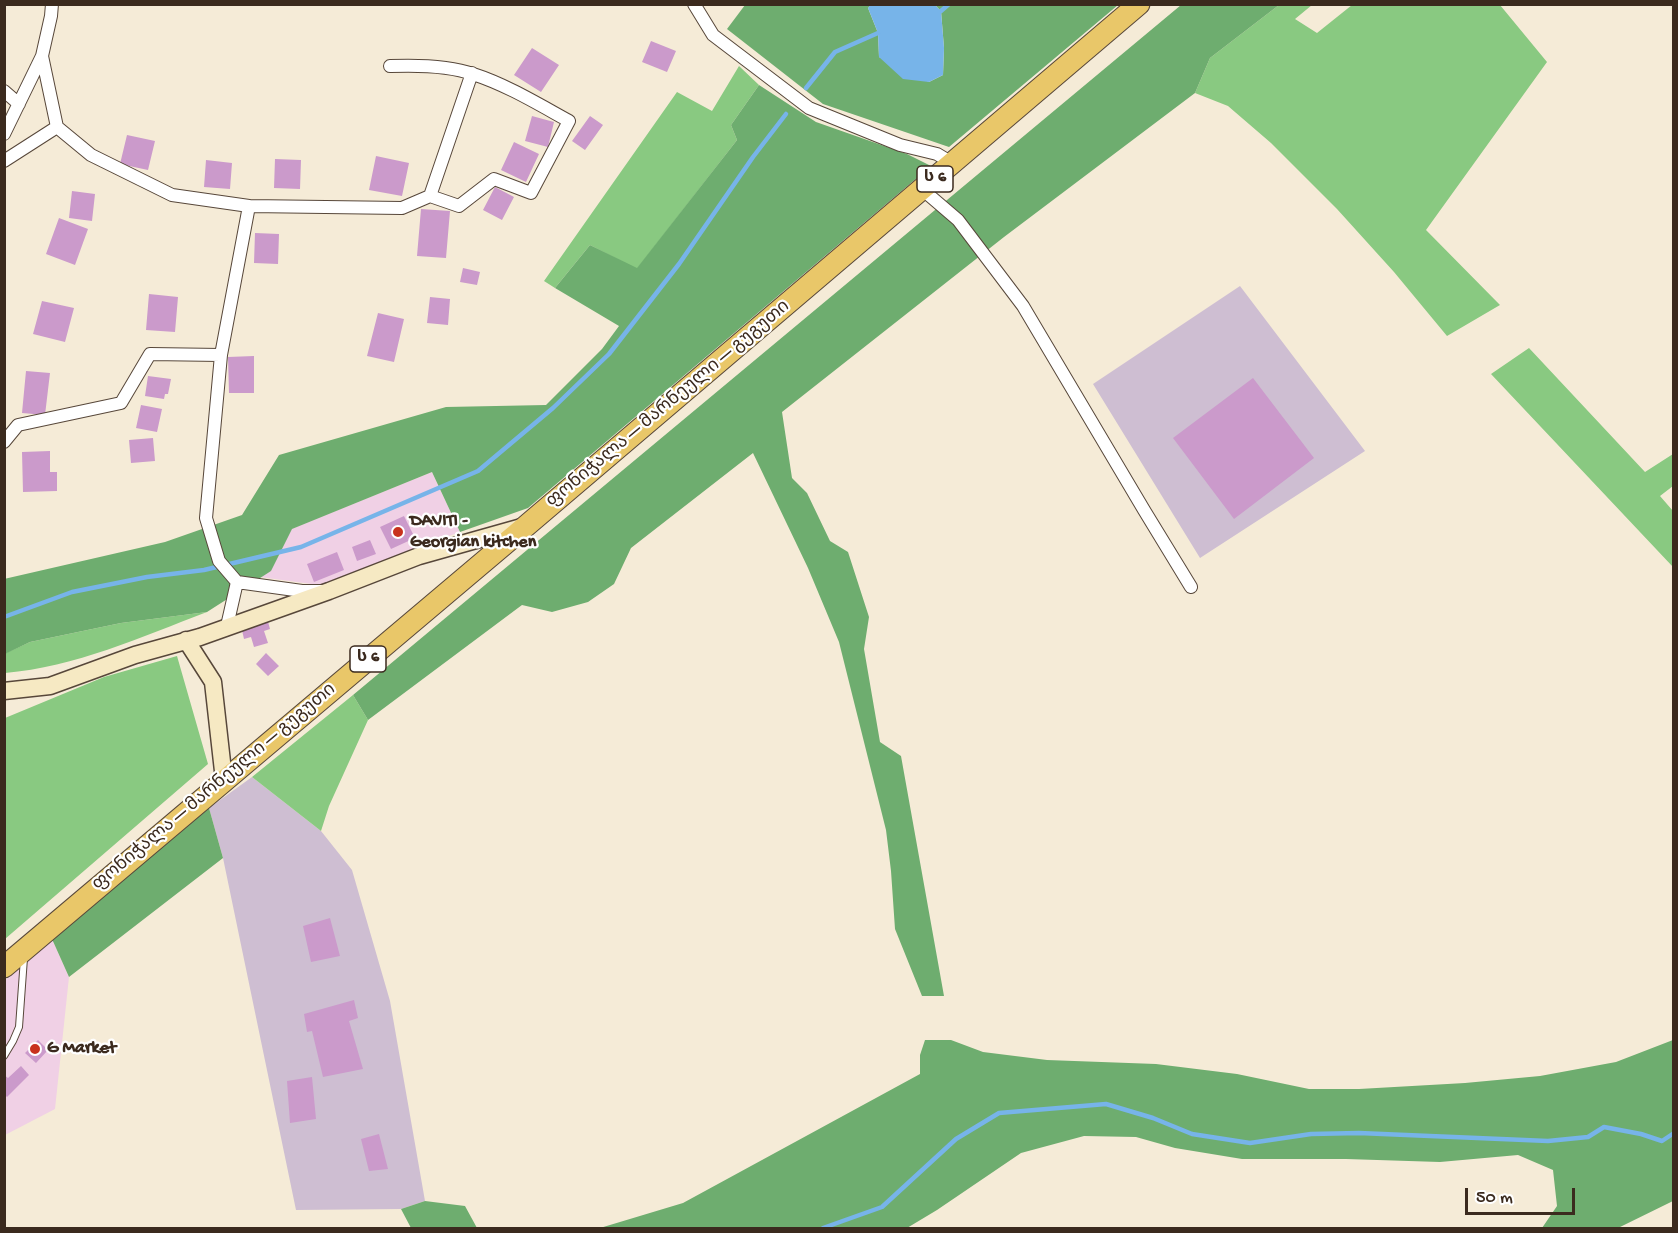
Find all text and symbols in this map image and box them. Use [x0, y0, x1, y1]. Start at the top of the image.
road number: ს 6 [917, 166, 953, 192]
street label: ფონიჭალა — მარნეული — გუგუთი [543, 297, 795, 513]
place label: DAVITI - Georgian kitchen [410, 511, 536, 554]
marker: DAVITI - Georgian kitchen [391, 525, 405, 539]
road number: ს 6 [350, 646, 386, 672]
street label: ფონიჭალა — მარნეული — გუგუთი [89, 680, 341, 896]
place label: G Market [47, 1038, 116, 1060]
marker: G Market [28, 1042, 42, 1056]
scale bar [1468, 1176, 1578, 1214]
text: 50 m [1476, 1188, 1513, 1209]

